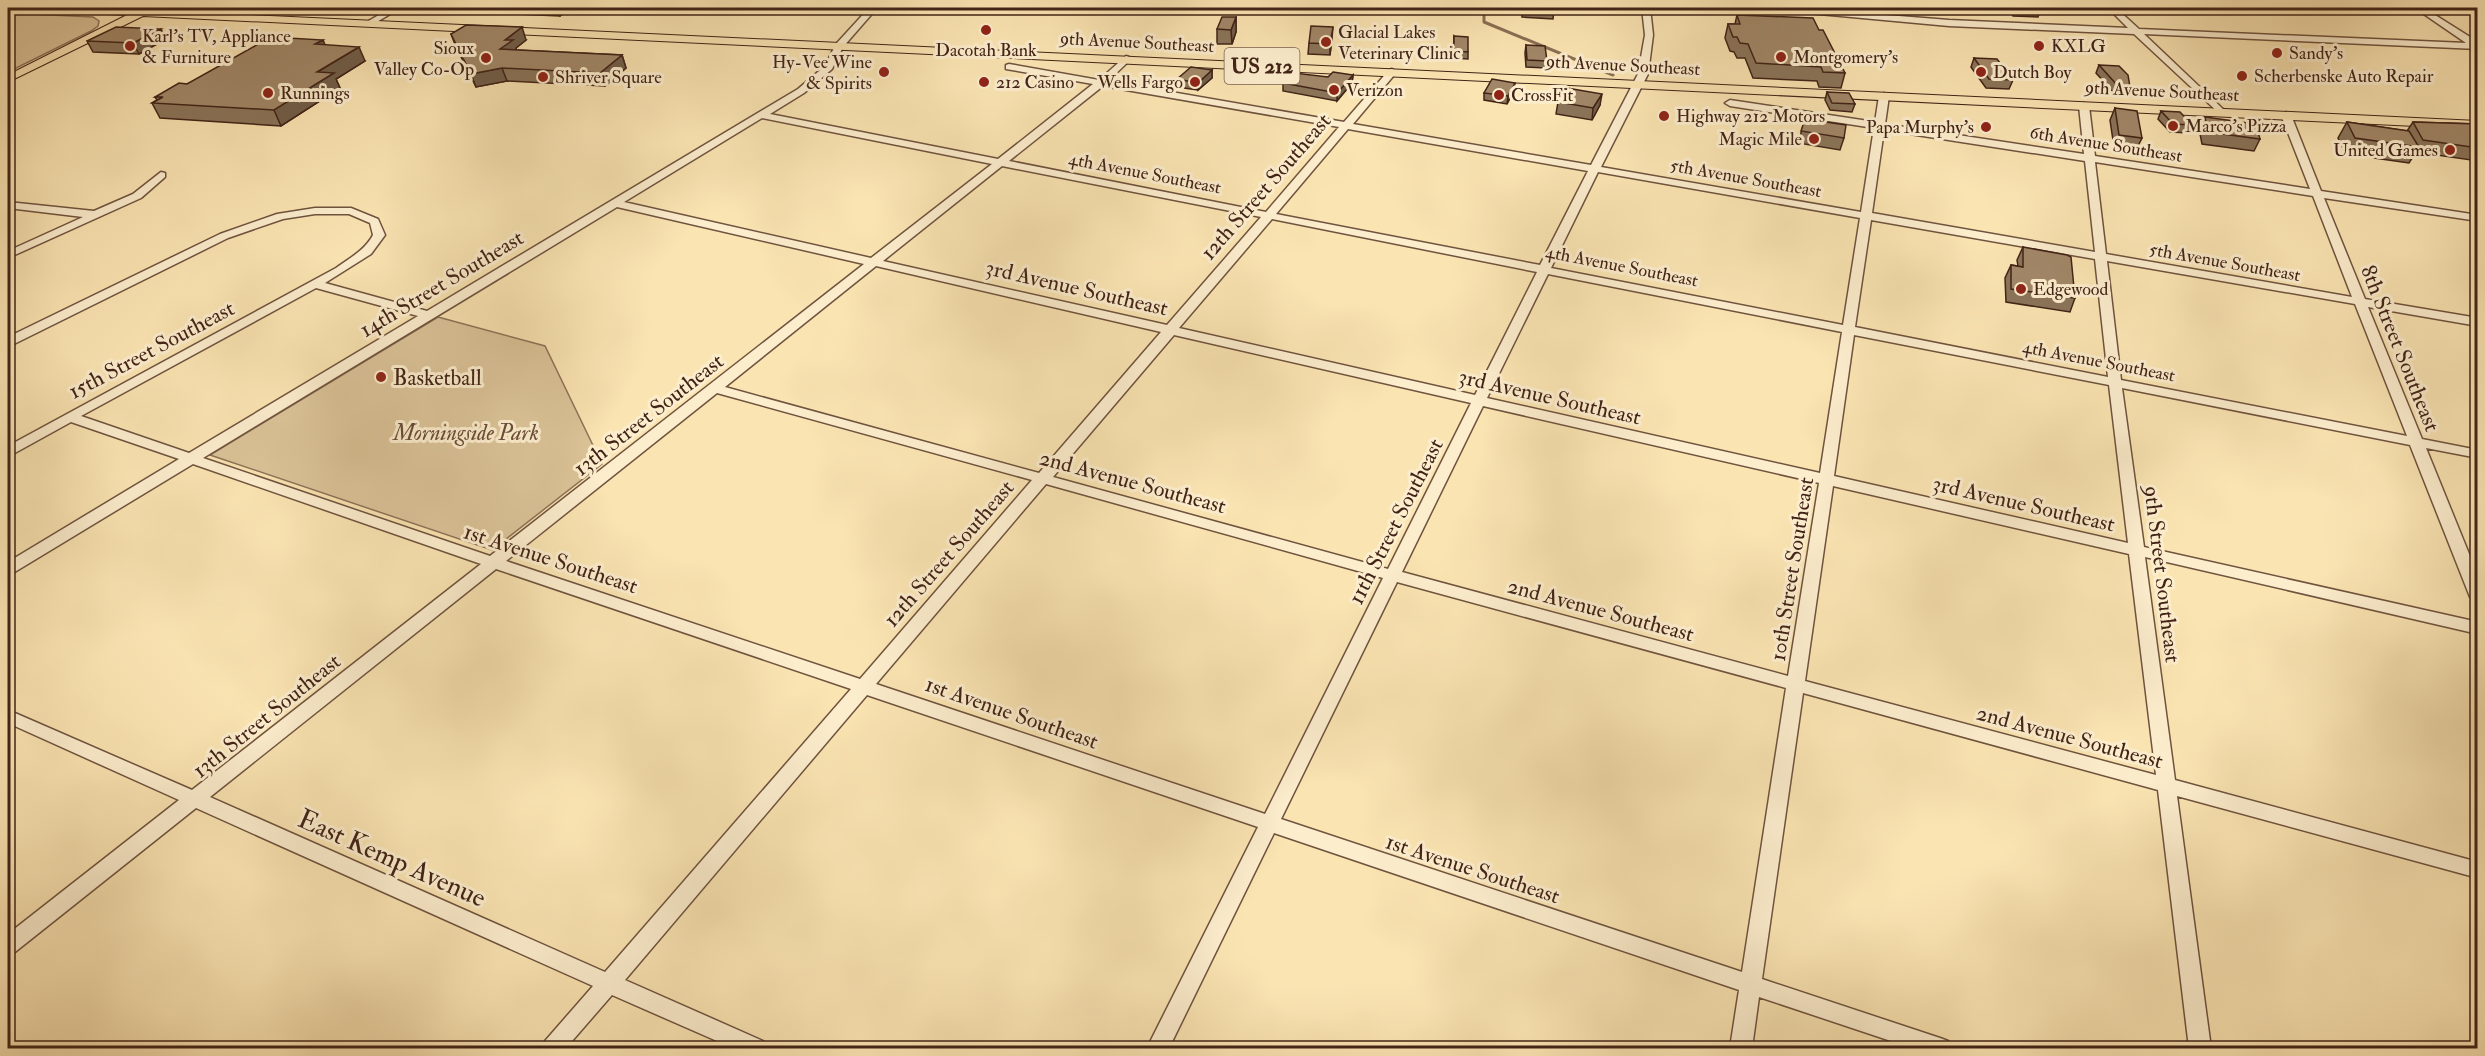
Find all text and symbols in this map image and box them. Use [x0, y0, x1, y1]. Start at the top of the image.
place label: Glacial Lakes Veterinary Clinic [1338, 21, 1461, 65]
marker: Dacotah Bank [979, 23, 993, 37]
place label: Karl's TV, Appliance & Furniture [142, 25, 291, 69]
street label: 9th Avenue Southeast [1057, 27, 1215, 58]
marker: Glacial Lakes Veterinary Clinic [1319, 35, 1333, 49]
place label: KXLG [2051, 35, 2106, 58]
place label: Sioux Valley Co-Op [374, 37, 474, 81]
marker: Karl's TV, Appliance & Furniture [123, 39, 137, 53]
place label: Dacotah Bank [935, 39, 1037, 62]
marker: KXLG [2032, 39, 2046, 53]
place label: Sandy's [2289, 42, 2343, 65]
place label: Montgomery's [1793, 46, 1898, 69]
marker: Sandy's [2270, 46, 2284, 60]
road number: US 212 [1224, 48, 1300, 84]
street label: 9th Avenue Southeast [1543, 50, 1701, 81]
marker: Montgomery's [1774, 50, 1788, 64]
marker: Sioux Valley Co-Op [479, 51, 493, 65]
place label: Hy-Vee Wine & Spirits [772, 51, 872, 95]
place label: Dutch Boy [1993, 61, 2073, 84]
marker: Hy-Vee Wine & Spirits [877, 65, 891, 79]
marker: Dutch Boy [1974, 65, 1988, 79]
place label: Scherbenske Auto Repair [2254, 65, 2434, 88]
place label: Shriver Square [555, 66, 662, 89]
marker: Scherbenske Auto Repair [2235, 69, 2249, 83]
marker: Shriver Square [536, 70, 550, 84]
place label: 212 Casino [996, 71, 1074, 94]
place label: Wells Fargo [1096, 71, 1183, 94]
marker: 212 Casino [977, 75, 991, 89]
marker: Wells Fargo [1188, 75, 1202, 89]
street label: 9th Avenue Southeast [2082, 76, 2240, 107]
place label: Verizon [1346, 79, 1403, 102]
place label: Runnings [280, 82, 350, 105]
marker: Verizon [1327, 83, 1341, 97]
place label: CrossFit [1511, 84, 1573, 107]
marker: Runnings [261, 86, 275, 100]
marker: CrossFit [1492, 88, 1506, 102]
place label: Highway 212 Motors [1676, 105, 1825, 128]
street label: 12th Street Southeast [1194, 107, 1337, 266]
marker: Highway 212 Motors [1657, 109, 1671, 123]
place label: Marco's Pizza [2185, 115, 2287, 138]
place label: Papa Murphy's [1866, 116, 1974, 139]
marker: Marco's Pizza [2166, 119, 2180, 133]
marker: Papa Murphy's [1979, 120, 1993, 134]
street label: 6th Avenue Southeast [2028, 121, 2184, 168]
place label: Magic Mile [1718, 128, 1802, 151]
marker: Magic Mile [1807, 132, 1821, 146]
place label: United Games [2333, 139, 2438, 162]
marker: United Games [2443, 143, 2457, 157]
street label: 4th Avenue Southeast [1067, 147, 1223, 200]
street label: 5th Avenue Southeast [1669, 154, 1823, 203]
street label: 14th Street Southeast [354, 224, 529, 344]
street label: 5th Avenue Southeast [2148, 238, 2302, 287]
street label: 4th Avenue Southeast [1544, 240, 1700, 293]
street label: 3rd Avenue Southeast [983, 253, 1171, 323]
street label: 8th Street Southeast [2354, 261, 2446, 436]
place label: Edgewood [2033, 278, 2109, 301]
marker: Edgewood [2014, 282, 2028, 296]
street label: 15th Street Southeast [64, 294, 239, 405]
street label: 4th Avenue Southeast [2021, 335, 2177, 388]
street label: 13th Street Southeast [568, 347, 729, 482]
street label: 3rd Avenue Southeast [1456, 362, 1644, 432]
place label: Basketball [393, 364, 482, 392]
marker: Basketball [374, 370, 388, 384]
park label: Morningside Park [391, 419, 539, 447]
street label: 11th Street Southeast [1342, 434, 1450, 609]
street label: 2nd Avenue Southeast [1036, 444, 1229, 520]
street label: 3rd Avenue Southeast [1930, 469, 2118, 539]
street label: 12th Street Southeast [877, 474, 1020, 633]
street label: 10th Street Southeast [1764, 475, 1820, 663]
street label: 9th Street Southeast [2137, 482, 2187, 664]
street label: 1st Avenue Southeast [460, 518, 641, 600]
street label: 2nd Avenue Southeast [1504, 572, 1697, 648]
street label: 13th Street Southeast [187, 647, 347, 784]
street label: 1st Avenue Southeast [921, 670, 1102, 756]
street label: 2nd Avenue Southeast [1973, 699, 2166, 775]
street label: East Kemp Avenue [292, 802, 491, 916]
street label: 1st Avenue Southeast [1382, 828, 1563, 910]

